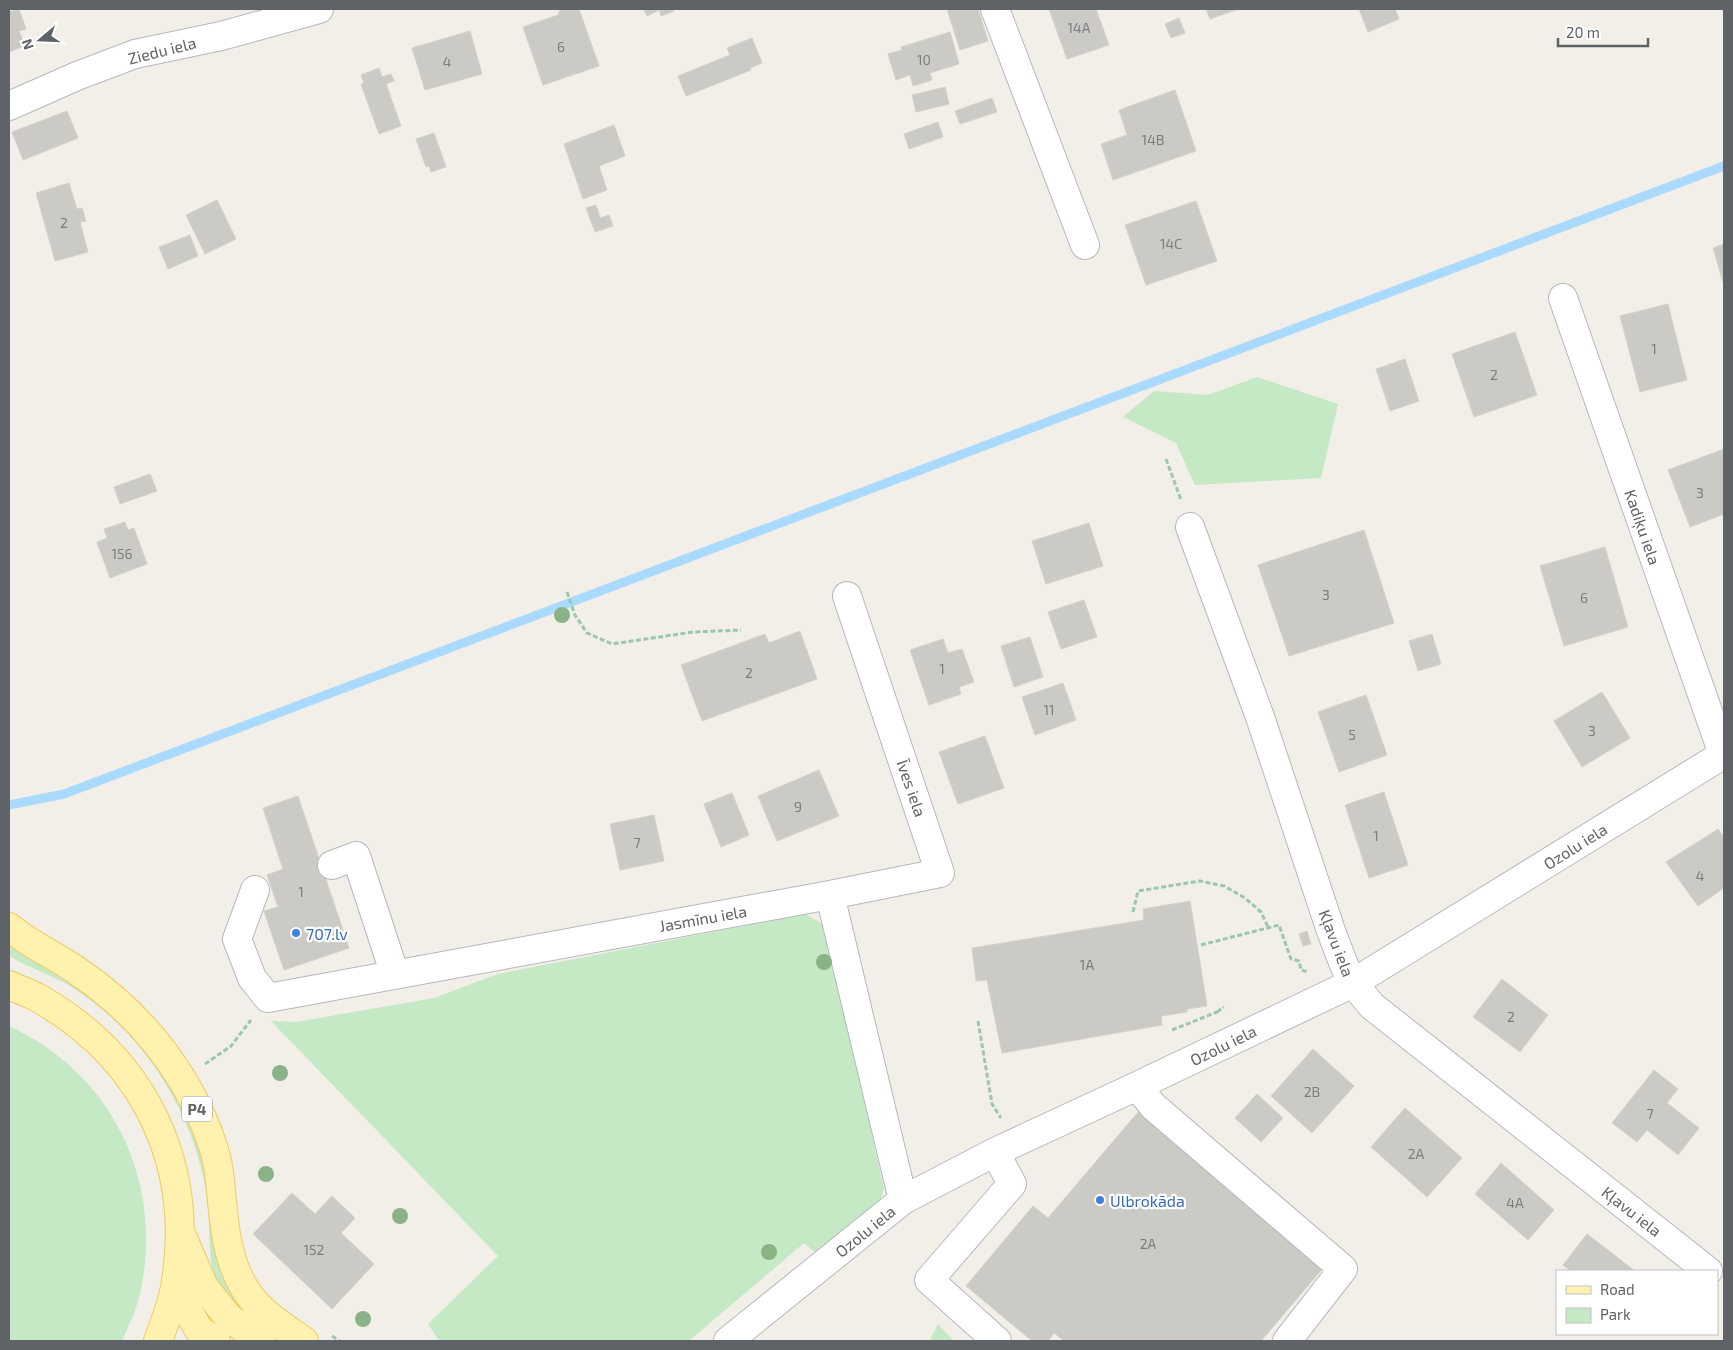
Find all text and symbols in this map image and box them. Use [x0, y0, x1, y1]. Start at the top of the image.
north arrow [15, 15, 65, 65]
scale bar [1558, 15, 1648, 47]
house number: 14A [1068, 19, 1091, 36]
text: 20 m [1566, 23, 1600, 41]
street label: Ziedu iela [126, 32, 198, 68]
text: N [18, 37, 37, 52]
house number: 6 [557, 38, 565, 55]
house number: 10 [917, 51, 931, 68]
house number: 4 [443, 53, 451, 70]
house number: 14B [1142, 131, 1164, 148]
house number: 2 [60, 214, 68, 231]
house number: 14C [1160, 235, 1182, 252]
house number: 1 [1651, 340, 1657, 357]
house number: 2 [1490, 366, 1498, 383]
house number: 3 [1696, 484, 1704, 501]
street label: Kadiķu iela [1619, 487, 1665, 568]
house number: 156 [111, 545, 133, 562]
house number: 3 [1322, 586, 1330, 603]
house number: 6 [1580, 589, 1588, 606]
house number: 1 [939, 660, 945, 677]
house number: 2 [745, 664, 753, 681]
house number: 11 [1043, 701, 1055, 718]
house number: 3 [1588, 722, 1596, 739]
house number: 5 [1348, 726, 1356, 743]
street label: Īves iela [893, 756, 931, 819]
house number: 9 [794, 798, 802, 815]
street label: Ozolu iela [1540, 819, 1610, 873]
house number: 1 [1373, 827, 1379, 844]
house number: 7 [633, 834, 641, 851]
house number: 4 [1696, 867, 1704, 884]
house number: 1 [298, 883, 304, 900]
street label: Jasmīnu iela [658, 901, 748, 935]
street label: Kļavu iela [1314, 907, 1358, 980]
place label: 707.lv [306, 924, 348, 943]
marker: 707.lv [290, 927, 302, 939]
house number: 1A [1080, 956, 1094, 973]
house number: 2 [1507, 1008, 1515, 1025]
street label: Ozolu iela [1187, 1021, 1259, 1069]
house number: 2B [1304, 1083, 1320, 1100]
road number: P4 [182, 1096, 212, 1122]
house number: 7 [1646, 1105, 1654, 1122]
house number: 2A [1408, 1145, 1425, 1162]
street label: Kļavu iela [1597, 1182, 1666, 1242]
place label: Ulbrokāda [1110, 1191, 1185, 1210]
marker: Ulbrokāda [1094, 1194, 1106, 1206]
house number: 4A [1506, 1194, 1524, 1211]
street label: Ozolu iela [831, 1201, 899, 1261]
house number: 2A [1140, 1235, 1157, 1252]
house number: 152 [304, 1241, 325, 1258]
legend [1556, 1270, 1718, 1335]
text: Road [1600, 1280, 1635, 1298]
text: Park [1600, 1305, 1631, 1323]

